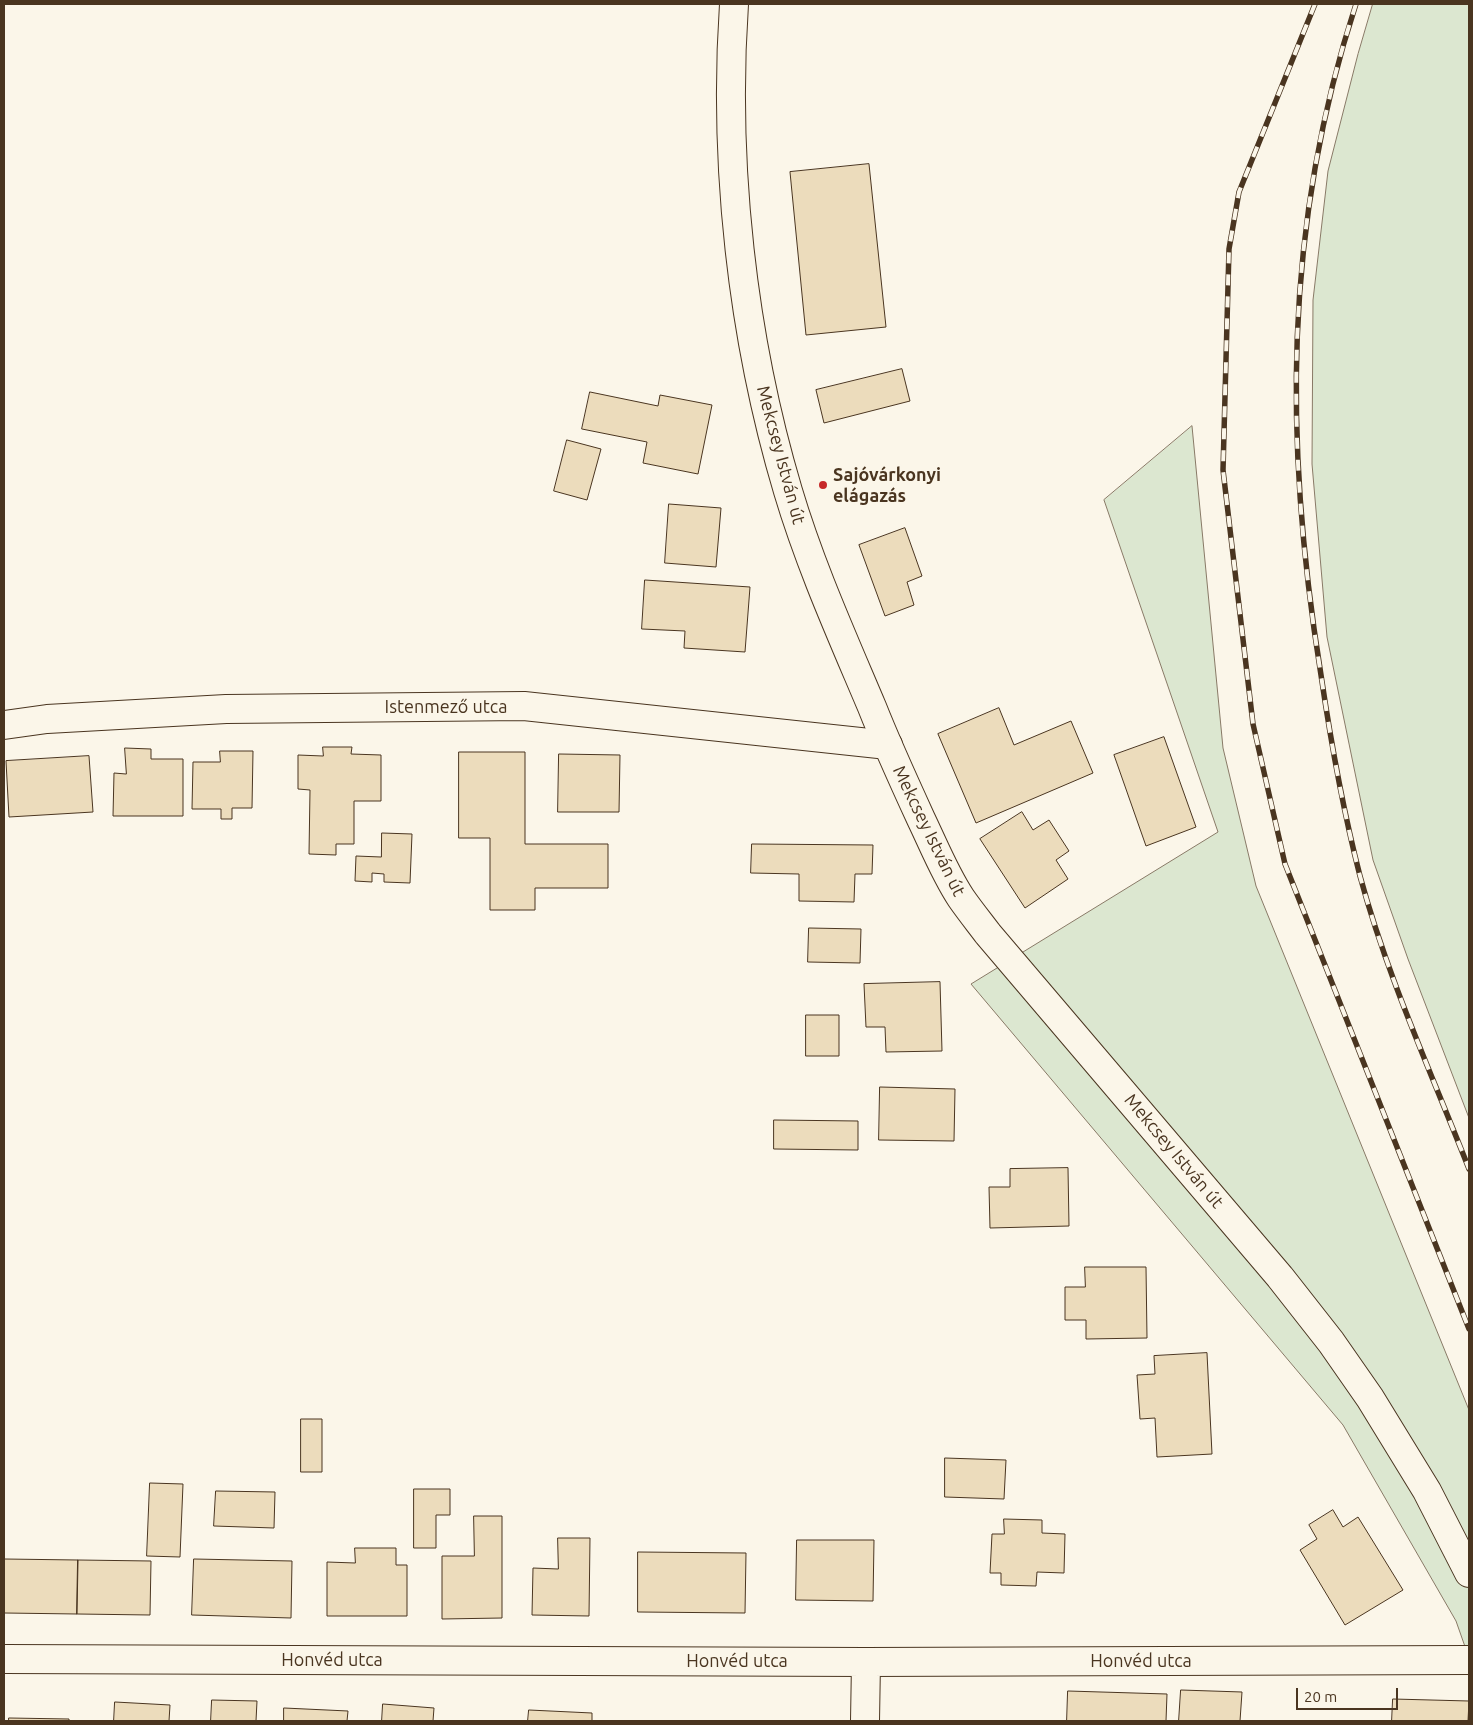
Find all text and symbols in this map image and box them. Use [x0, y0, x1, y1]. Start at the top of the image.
street label: Mekcsey István út [752, 383, 810, 527]
place label: Sajóvárkonyi elágazás [833, 464, 941, 506]
marker: Sajóvárkonyi elágazás [817, 479, 829, 491]
street label: Istenmező utca [385, 696, 507, 718]
street label: Mekcsey István út [888, 762, 970, 900]
street label: Mekcsey István út [1120, 1089, 1228, 1213]
street label: Honvéd utca [281, 1649, 383, 1671]
street label: Honvéd utca [686, 1650, 788, 1672]
street label: Honvéd utca [1090, 1650, 1192, 1672]
scale bar [1298, 1678, 1400, 1710]
text: 20 m [1304, 1688, 1337, 1705]

